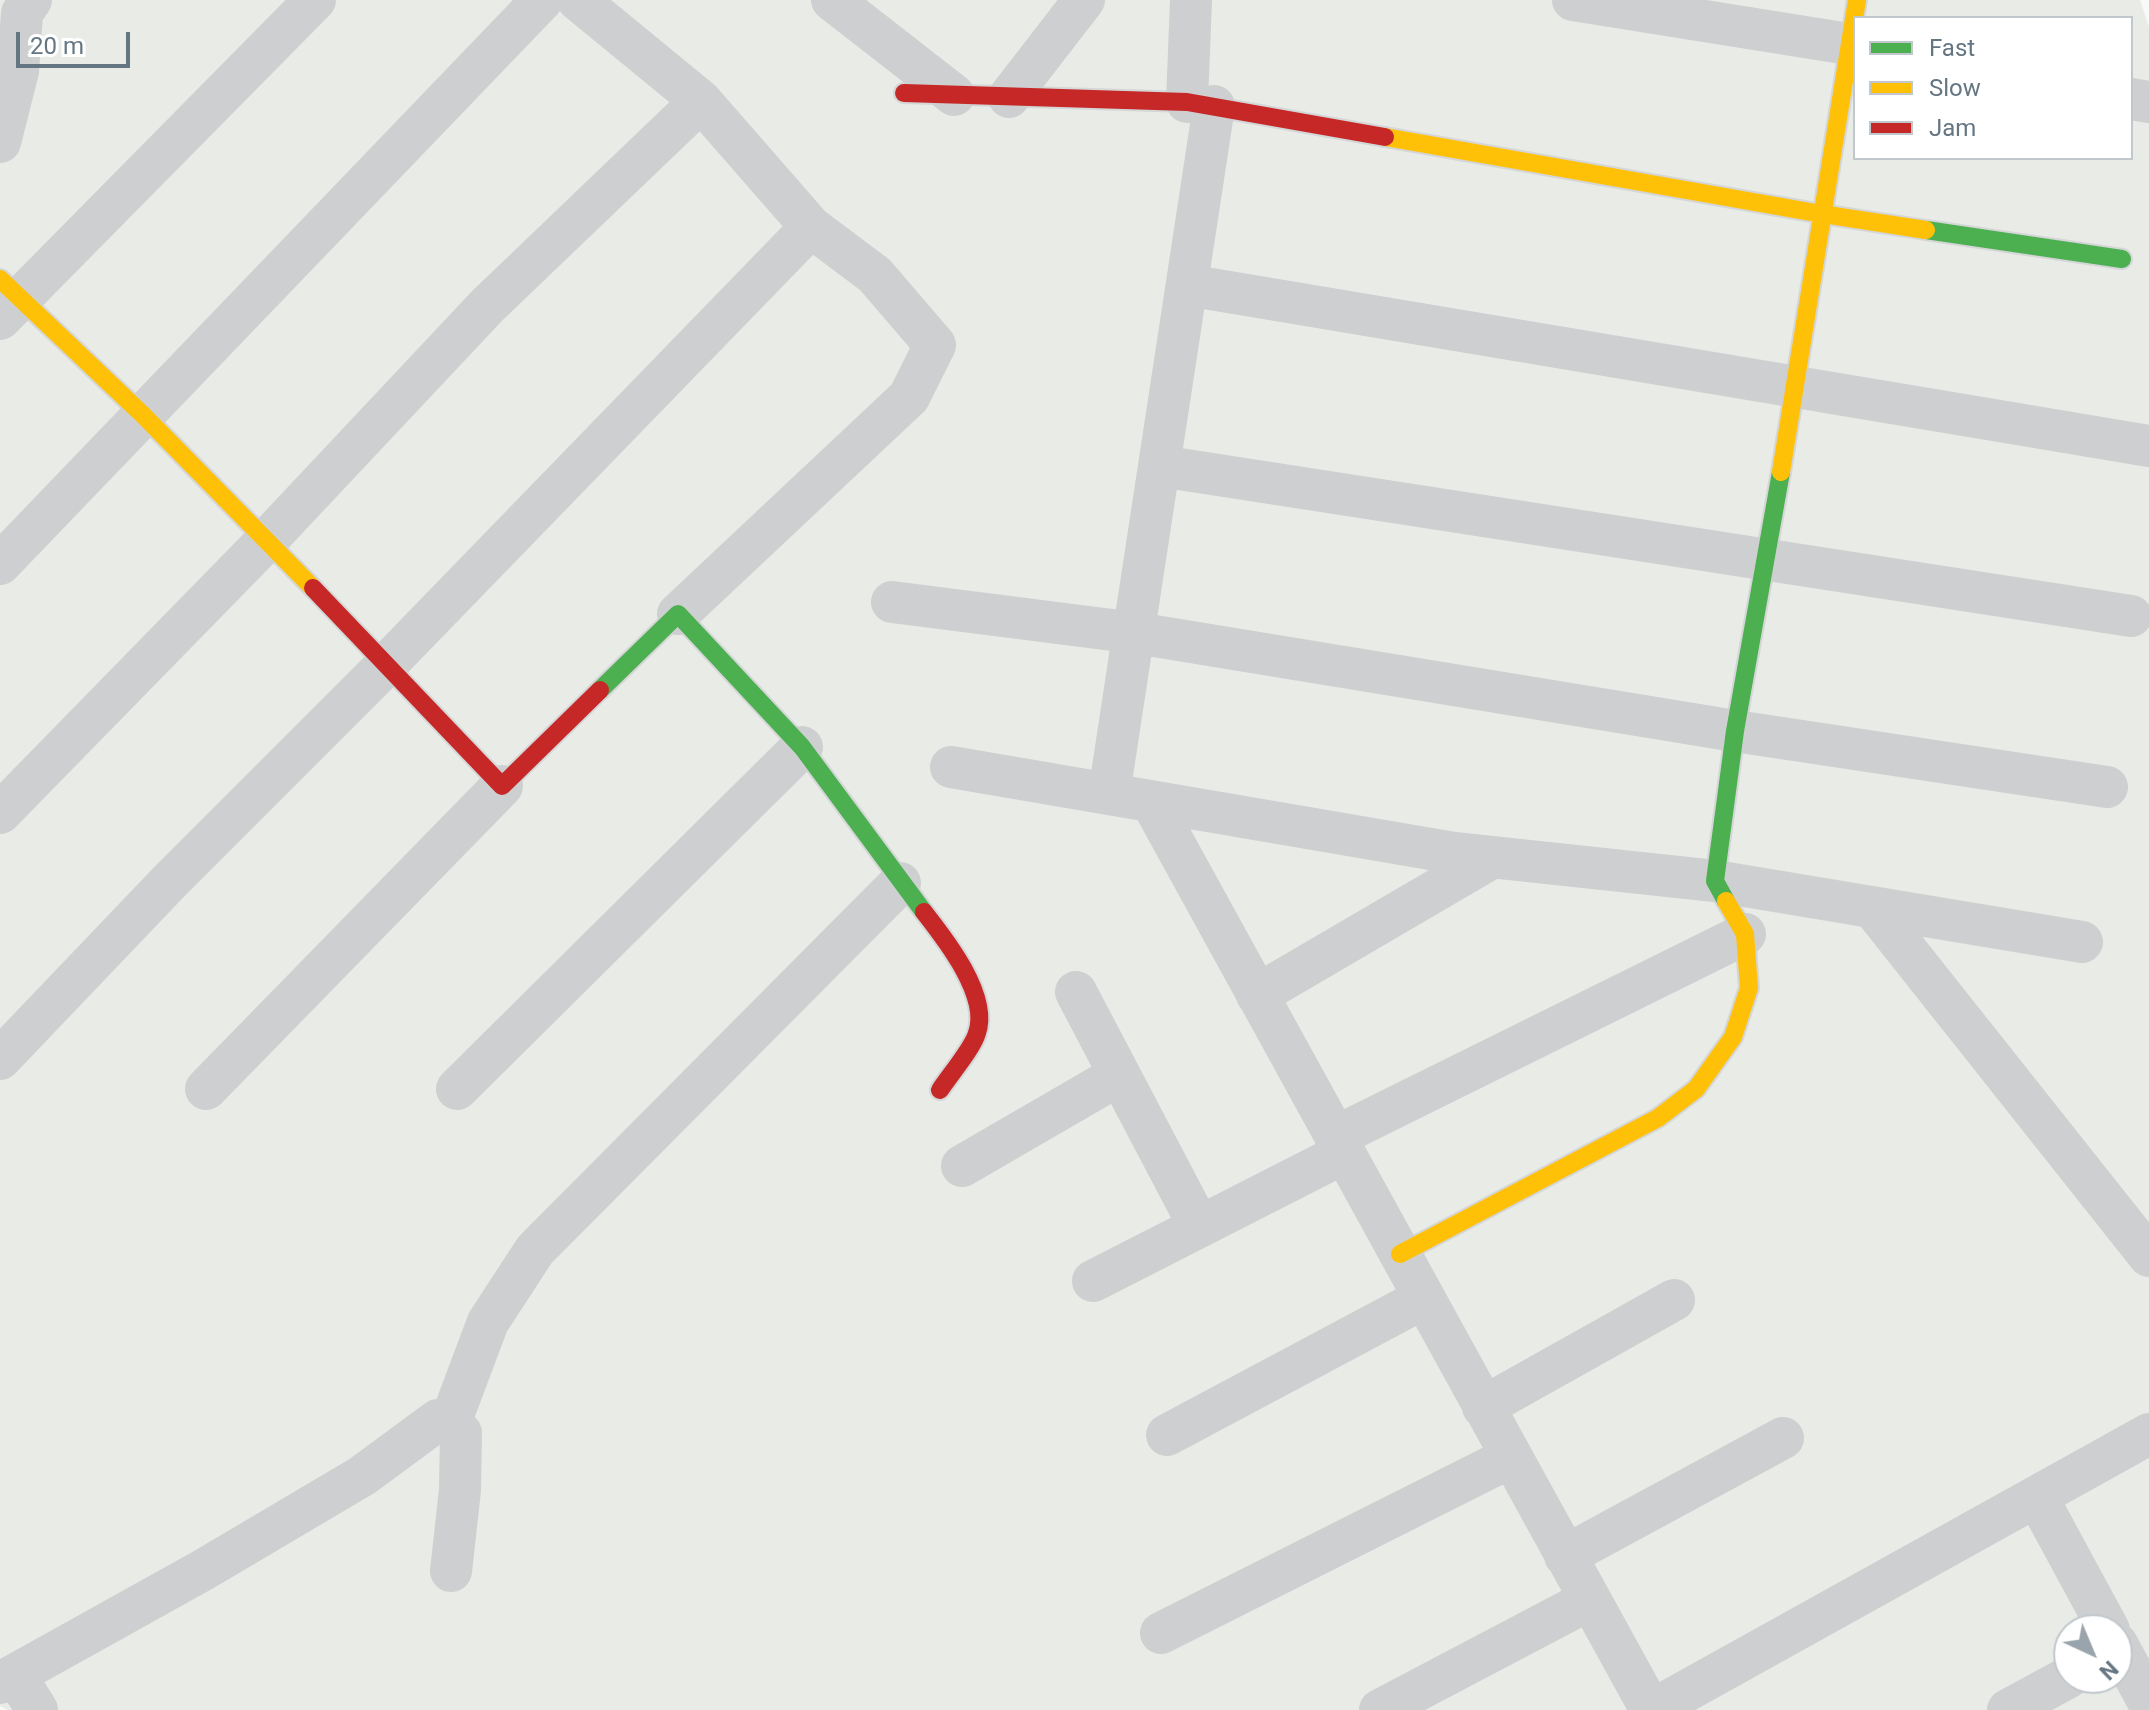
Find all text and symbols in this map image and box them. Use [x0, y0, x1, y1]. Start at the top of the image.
scale bar [20, 16, 134, 66]
legend [1853, 16, 2133, 160]
text: 20 m [30, 32, 84, 60]
text: Fast [1929, 34, 1975, 62]
text: Slow [1929, 74, 1981, 102]
text: Jam [1929, 114, 1976, 142]
north arrow [2053, 1614, 2133, 1694]
text: N [2094, 1656, 2123, 1685]

